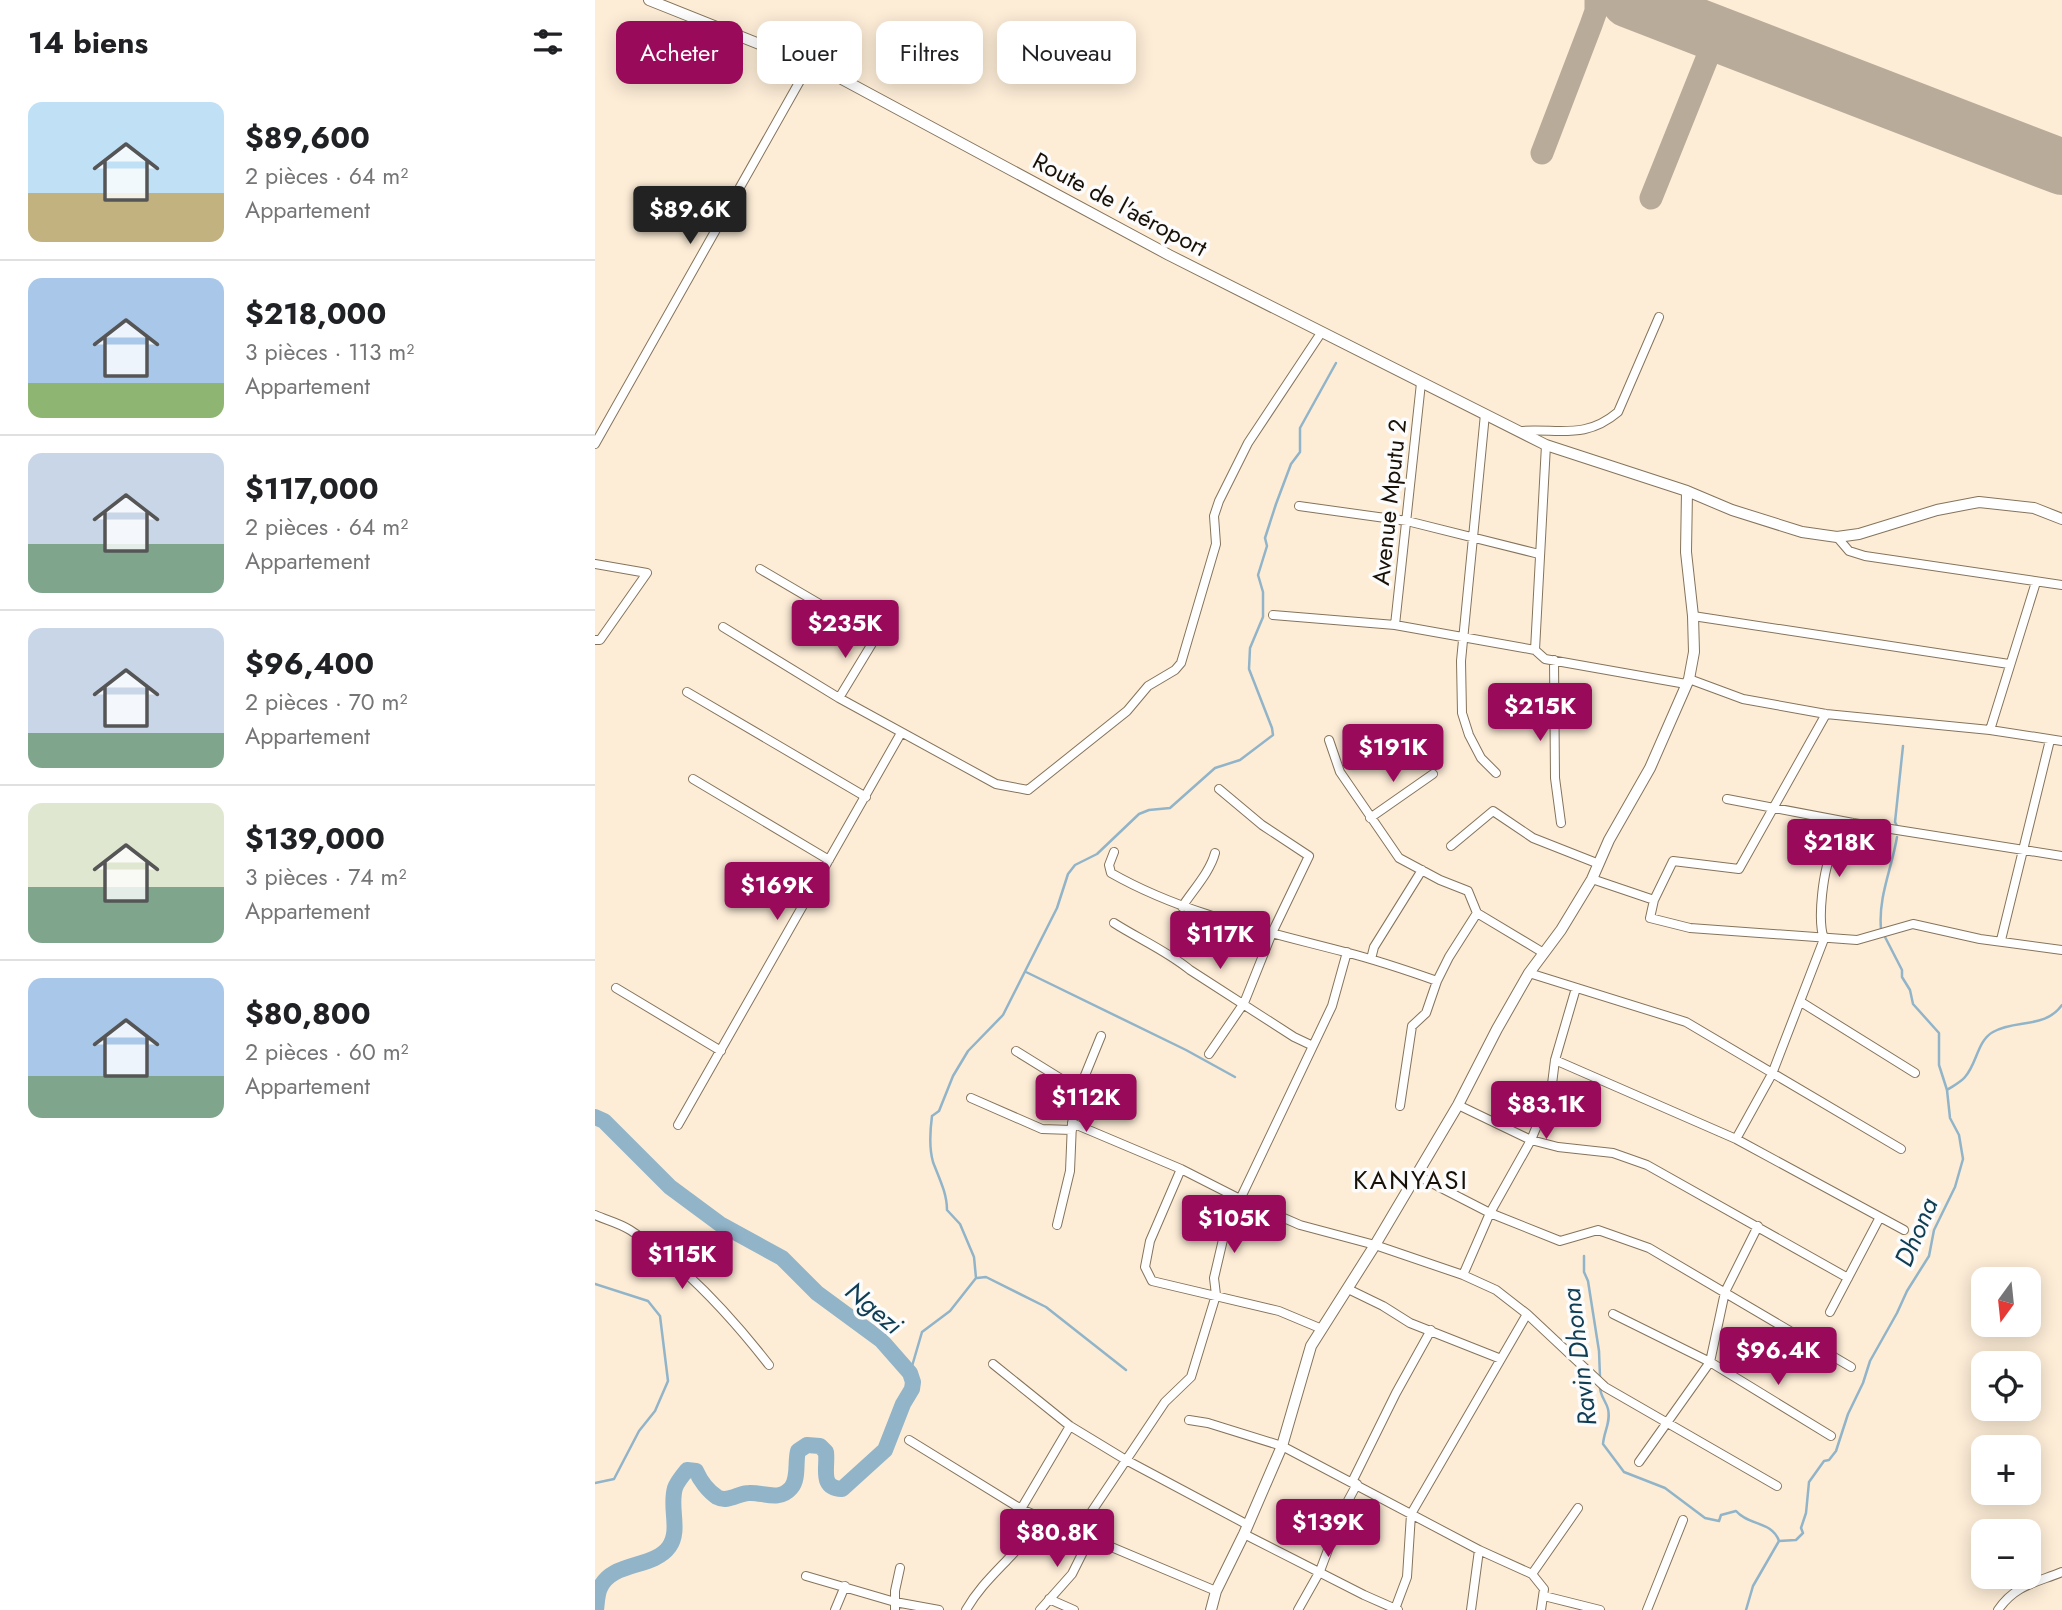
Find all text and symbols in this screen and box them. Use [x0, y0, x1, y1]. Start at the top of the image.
text: 14 biens [28, 21, 148, 64]
chip: Acheter [616, 21, 743, 84]
chip: Louer [757, 21, 862, 84]
chip: Filtres [876, 21, 983, 84]
chip: Nouveau [997, 21, 1136, 84]
icon: filters [529, 23, 567, 61]
text: $89,600 [245, 116, 370, 159]
icon: home [84, 130, 168, 214]
street label: Route de l'aéroport [1026, 143, 1214, 265]
text: 2 pièces · 64 m² [245, 159, 408, 193]
pin: $89.6K [633, 187, 747, 246]
text: $89.6K [649, 192, 731, 226]
text: Appartement [245, 193, 370, 227]
text: $218,000 [245, 292, 386, 335]
icon: home [84, 306, 168, 390]
text: 3 pièces · 113 m² [245, 335, 414, 369]
text: Appartement [245, 369, 370, 403]
street label: Avenue Mputu 2 [1363, 417, 1415, 587]
text: $117,000 [245, 467, 379, 510]
icon: home [84, 481, 168, 565]
text: 2 pièces · 64 m² [245, 510, 408, 544]
text: Appartement [245, 544, 370, 578]
pin: $235K [796, 600, 894, 660]
text: $235K [808, 606, 882, 640]
text: $96,400 [245, 642, 374, 685]
icon: home [84, 656, 168, 740]
pin: $215K [1491, 684, 1589, 743]
text: 2 pièces · 70 m² [245, 685, 407, 719]
text: $215K [1504, 689, 1576, 723]
text: Appartement [245, 719, 370, 753]
pin: $191K [1344, 724, 1442, 784]
text: $191K [1358, 730, 1428, 764]
text: $139,000 [245, 817, 385, 860]
pin: $218K [1790, 820, 1888, 879]
text: $218K [1803, 825, 1875, 859]
icon: home [84, 831, 168, 915]
text: 3 pièces · 74 m² [245, 860, 406, 894]
pin: $169K [728, 862, 826, 922]
text: $169K [741, 868, 813, 902]
text: Appartement [245, 894, 370, 928]
pin: $117K [1171, 912, 1269, 971]
text: $117K [1186, 917, 1254, 951]
text: $80,800 [245, 992, 371, 1035]
icon: home [84, 1006, 168, 1090]
text: 2 pièces · 60 m² [245, 1035, 409, 1069]
text: Appartement [245, 1069, 370, 1103]
pin: $112K [1037, 1074, 1135, 1134]
text: $112K [1052, 1080, 1120, 1114]
pin: $83.1K [1489, 1082, 1603, 1141]
text: $83.1K [1507, 1087, 1585, 1121]
district label: KANYASI [1353, 1161, 1469, 1199]
water label: Dhona [1884, 1191, 1948, 1272]
pin: $105K [1185, 1196, 1283, 1255]
text: $105K [1198, 1201, 1270, 1235]
pin: $115K [633, 1232, 731, 1291]
text: $115K [648, 1237, 716, 1271]
north arrow [1971, 1267, 2041, 1337]
map controls [1971, 1267, 2041, 1589]
water label: Ngezi [837, 1273, 911, 1344]
water label: Ravin Dhona [1552, 1285, 1606, 1428]
pin: $96.4K [1721, 1328, 1835, 1387]
text: $96.4K [1736, 1333, 1820, 1367]
button: locate [1971, 1351, 2041, 1421]
button: + [1971, 1435, 2041, 1505]
pin: $139K [1279, 1500, 1377, 1559]
text: $139K [1292, 1505, 1364, 1539]
pin: $80.8K [1000, 1510, 1114, 1569]
text: $80.8K [1016, 1515, 1098, 1549]
button: − [1971, 1519, 2041, 1589]

